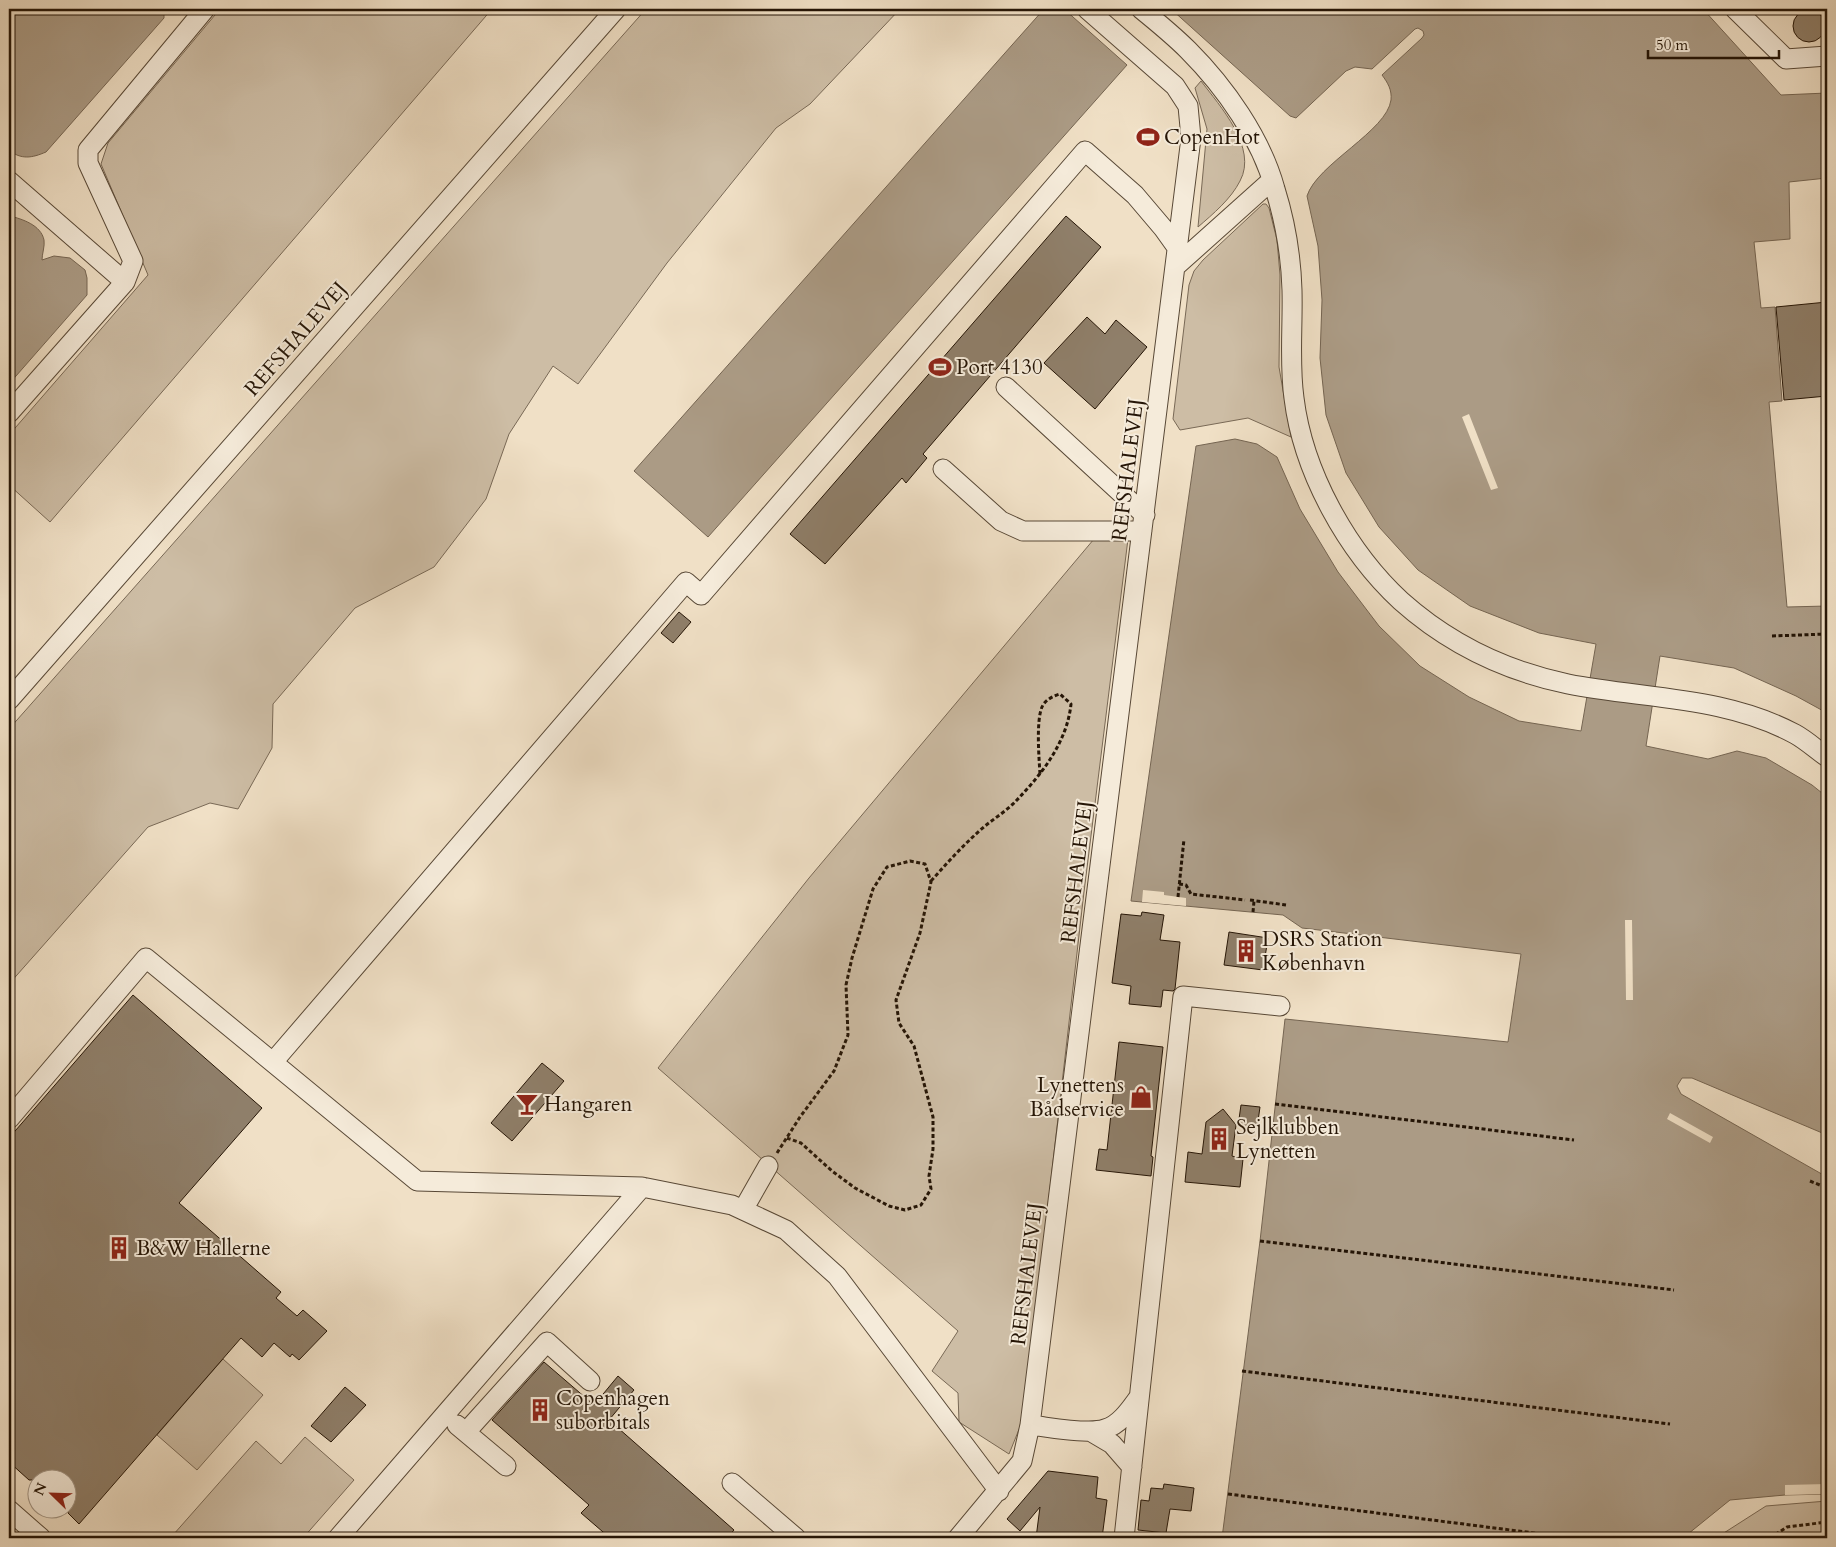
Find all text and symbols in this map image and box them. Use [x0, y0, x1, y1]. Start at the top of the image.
scale bar [1648, 28, 1780, 60]
text: 50 m [1656, 35, 1688, 55]
place label: CopenHot [1164, 123, 1260, 152]
sports icon: CopenHot [1135, 124, 1161, 150]
street label: REFSHALEVEJ [238, 275, 354, 403]
place label: Port 4130 [956, 353, 1043, 382]
sports icon: Port 4130 [927, 354, 953, 380]
street label: REFSHALEVEJ [1105, 397, 1151, 543]
street label: REFSHALEVEJ [1054, 799, 1100, 945]
place label: DSRS Station København [1262, 925, 1382, 978]
building icon: DSRS Station København [1233, 938, 1259, 964]
place label: Lynettens Bådservice [1030, 1071, 1124, 1124]
shop icon: Lynettens Bådservice [1128, 1084, 1154, 1110]
place label: Hangaren [544, 1090, 633, 1119]
bar icon: Hangaren [514, 1091, 540, 1117]
place label: Sejlklubben Lynetten [1236, 1113, 1339, 1166]
building icon: Sejlklubben Lynetten [1206, 1126, 1232, 1152]
street label: REFSHALEVEJ [1004, 1201, 1050, 1347]
place label: B&W Hallerne [136, 1234, 271, 1263]
building icon: B&W Hallerne [106, 1235, 132, 1261]
place label: Copenhagen suborbitals [556, 1384, 670, 1437]
building icon: Copenhagen suborbitals [527, 1397, 553, 1423]
north arrow [28, 1470, 78, 1520]
text: N [29, 1480, 52, 1498]

